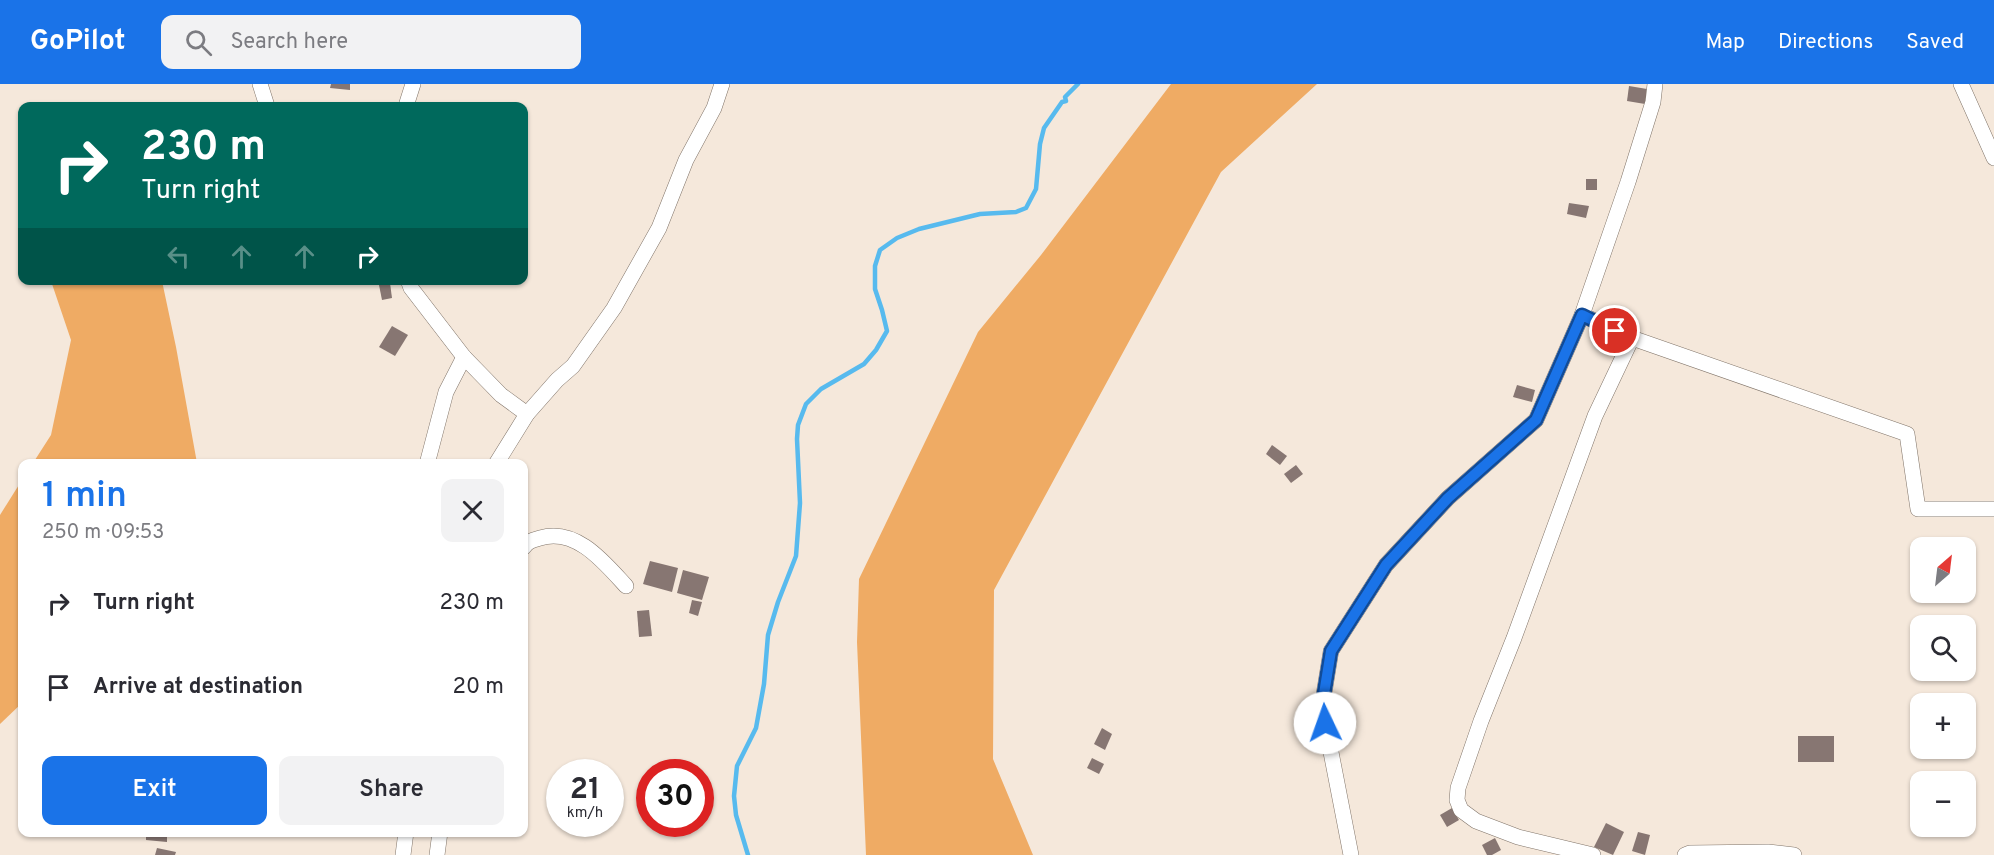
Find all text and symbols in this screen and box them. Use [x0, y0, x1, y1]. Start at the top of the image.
search box [161, 15, 581, 69]
text: GoPilot [30, 24, 125, 60]
icon: search [182, 26, 215, 59]
text: Search here [230, 29, 348, 56]
text: Map [1705, 29, 1745, 56]
text: Directions [1778, 29, 1873, 56]
text: Saved [1906, 29, 1964, 56]
text: 230 m [141, 122, 266, 175]
icon: right [42, 126, 120, 204]
text: Turn right [141, 174, 260, 208]
icon: left [162, 240, 195, 273]
icon: ahead [225, 240, 258, 273]
icon: ahead [288, 240, 321, 273]
icon: right [351, 240, 384, 273]
pin [1589, 305, 1640, 356]
icon: arrive [1598, 314, 1631, 347]
text: 1 min [42, 474, 127, 520]
button: close [441, 479, 504, 542]
text: 250 m · 09:53 [42, 520, 164, 546]
north arrow [1910, 537, 1976, 603]
map controls [1910, 537, 1976, 837]
icon: right [42, 587, 75, 620]
text: Turn right [93, 590, 195, 617]
text: 230 m [440, 590, 504, 617]
button: search [1910, 615, 1976, 681]
icon: arrive [42, 671, 75, 704]
text: Arrive at destination [93, 674, 303, 701]
text: 20 m [453, 674, 504, 701]
position arrow [1293, 691, 1357, 755]
button: + [1910, 693, 1976, 759]
button: Exit [42, 756, 267, 825]
button: Share [279, 756, 504, 825]
speed limit sign: 30 [636, 759, 714, 837]
button: − [1910, 771, 1976, 837]
text: 21 [570, 772, 600, 809]
text: km/h [567, 804, 603, 823]

